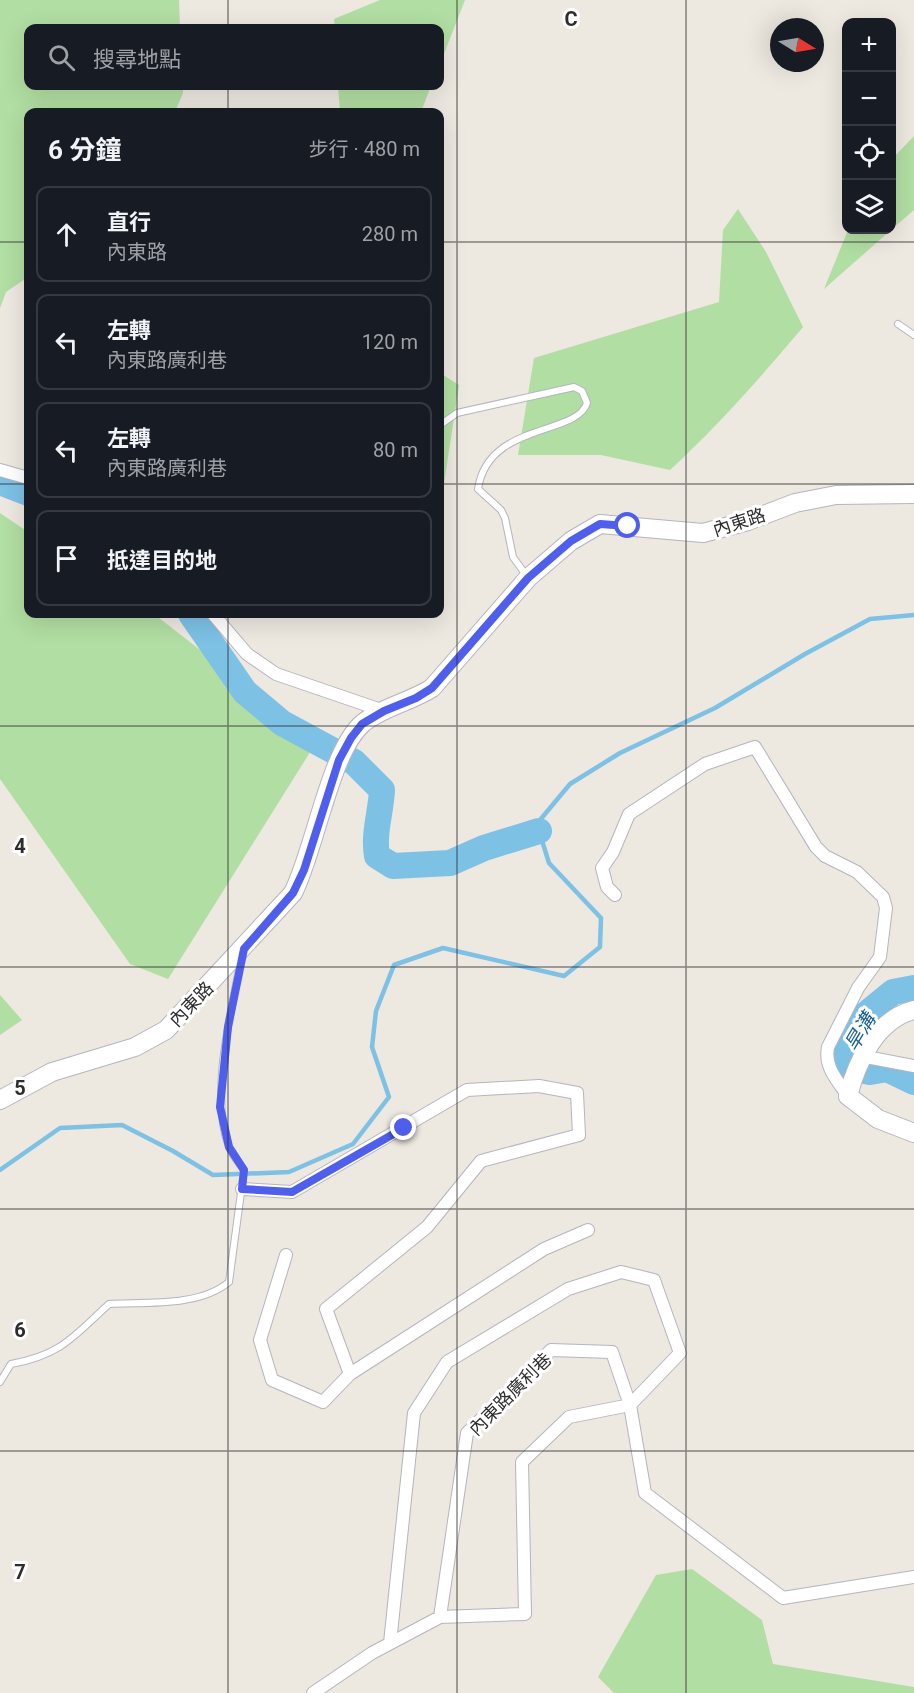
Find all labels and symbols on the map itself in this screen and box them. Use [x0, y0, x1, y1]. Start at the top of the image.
text: C [564, 7, 578, 31]
north arrow [770, 18, 824, 72]
street label: 內東路 [710, 504, 768, 540]
route start [614, 512, 640, 538]
text: 4 [14, 834, 26, 858]
street label: 內東路 [165, 977, 217, 1031]
water label: 旱溝 [839, 1006, 882, 1055]
text: 5 [14, 1076, 26, 1100]
route end [390, 1114, 416, 1140]
text: 6 [14, 1318, 26, 1342]
street label: 內東路廣利巷 [464, 1348, 556, 1440]
text: 7 [14, 1560, 26, 1584]

